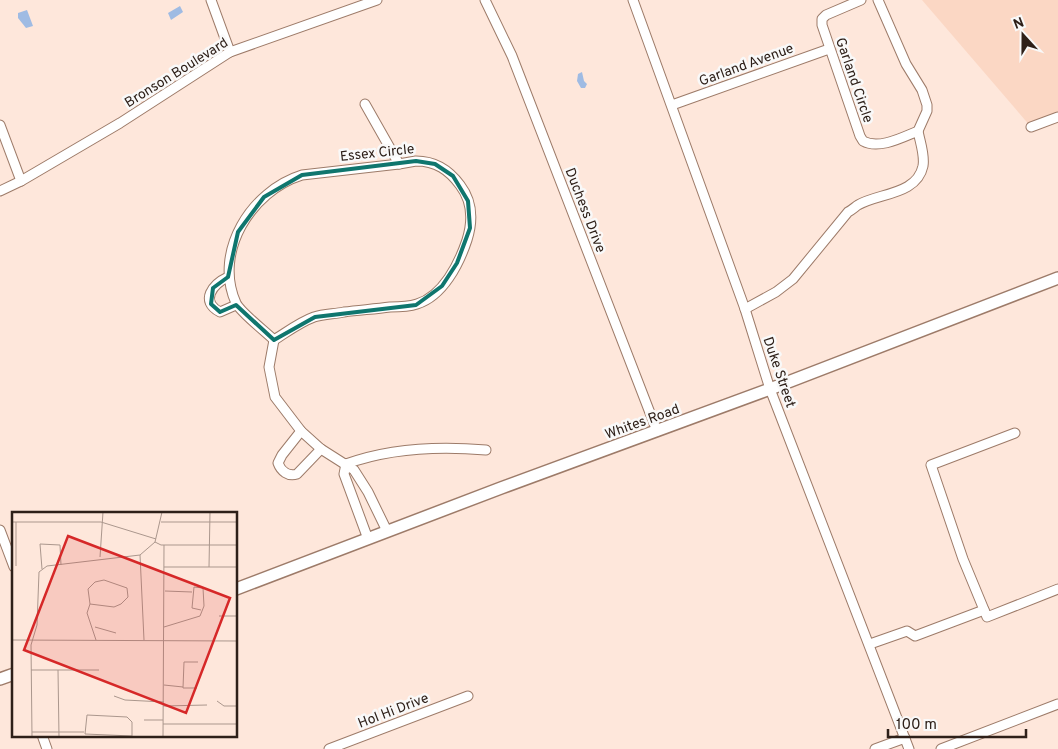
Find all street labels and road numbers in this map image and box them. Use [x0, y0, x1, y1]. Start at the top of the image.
street label: Bronson Boulevard [122, 35, 232, 112]
street label: Garland Circle [831, 36, 876, 125]
street label: Garland Avenue [697, 40, 796, 90]
street label: Essex Circle [339, 141, 415, 166]
street label: Duchess Drive [561, 166, 609, 255]
street label: Duke Street [759, 335, 799, 410]
street label: Whites Road [603, 401, 682, 444]
street label: Hol Hi Drive [356, 690, 431, 733]

